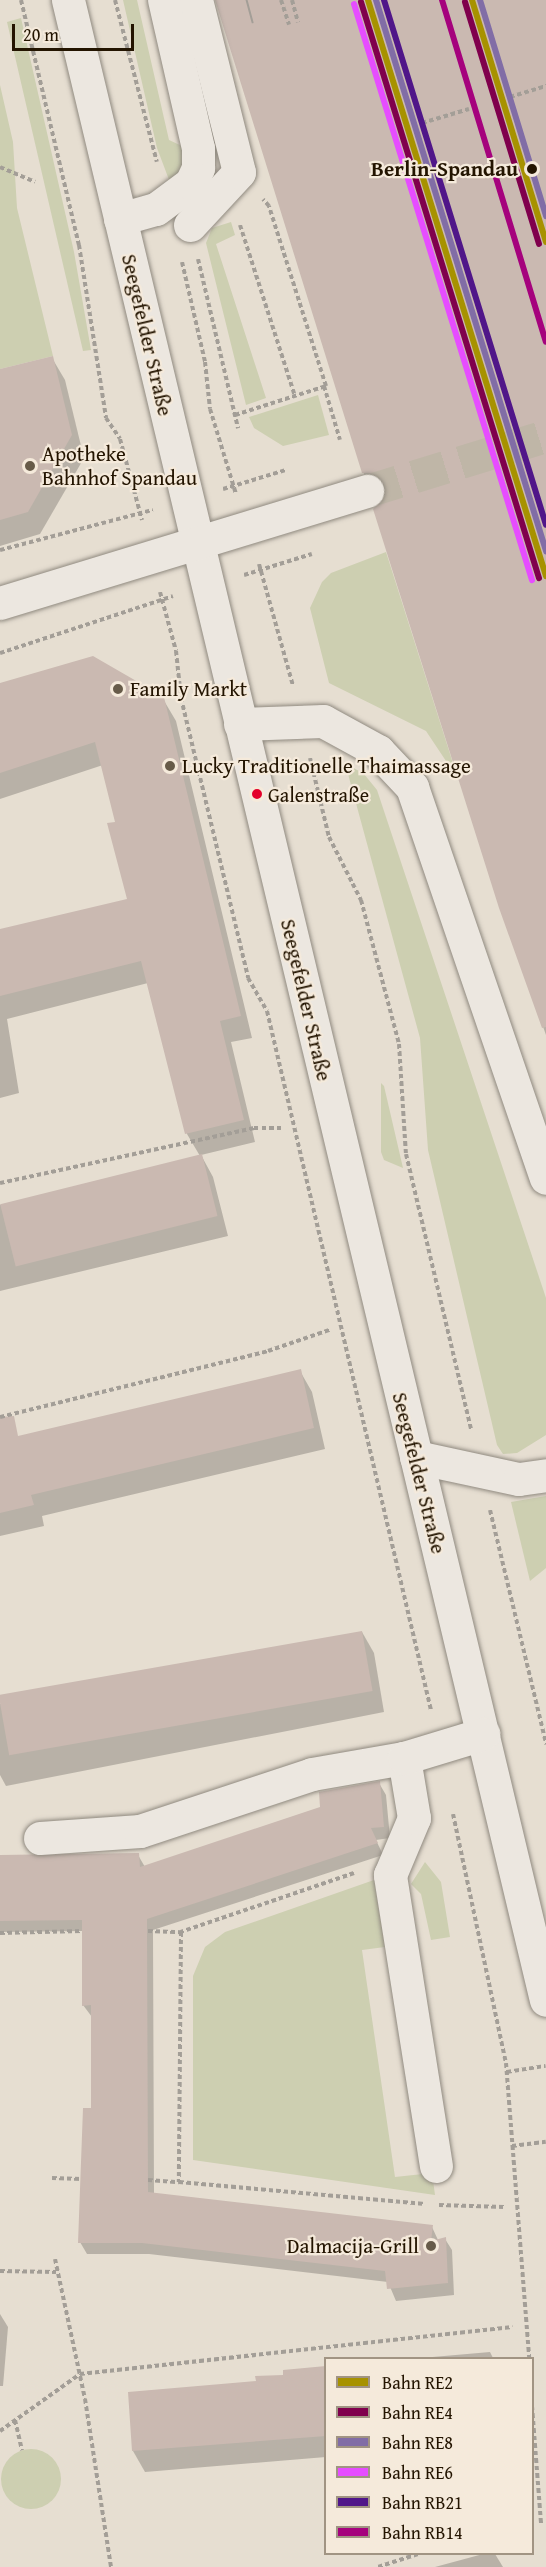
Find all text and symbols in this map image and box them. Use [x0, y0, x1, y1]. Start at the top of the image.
scale bar [15, 12, 136, 50]
text: 20 m [23, 21, 59, 48]
place label: Berlin-Spandau [371, 156, 518, 182]
marker: Berlin-Spandau [523, 160, 541, 178]
street label: Seegefelder Straße [116, 252, 178, 418]
place label: Apotheke Bahnhof Spandau [42, 441, 197, 491]
marker: Apotheke Bahnhof Spandau [23, 459, 37, 473]
place label: Family Markt [130, 676, 247, 702]
marker: Family Markt [111, 682, 125, 696]
place label: Lucky Traditionelle Thaimassage [182, 753, 471, 779]
marker: Lucky Traditionelle Thaimassage [163, 759, 177, 773]
place label: Galenstraße [268, 782, 369, 806]
marker: Galenstraße [251, 788, 263, 800]
street label: Seegefelder Straße [275, 917, 337, 1083]
street label: Seegefelder Straße [387, 1390, 451, 1556]
place label: Dalmacija-Grill [287, 2233, 419, 2259]
marker: Dalmacija-Grill [424, 2239, 438, 2253]
legend [324, 2357, 534, 2555]
text: Bahn RE2 [382, 2369, 453, 2396]
text: Bahn RE4 [382, 2399, 453, 2426]
text: Bahn RE8 [382, 2429, 453, 2456]
text: Bahn RE6 [382, 2459, 453, 2486]
text: Bahn RB21 [382, 2489, 463, 2516]
text: Bahn RB14 [382, 2519, 463, 2546]

